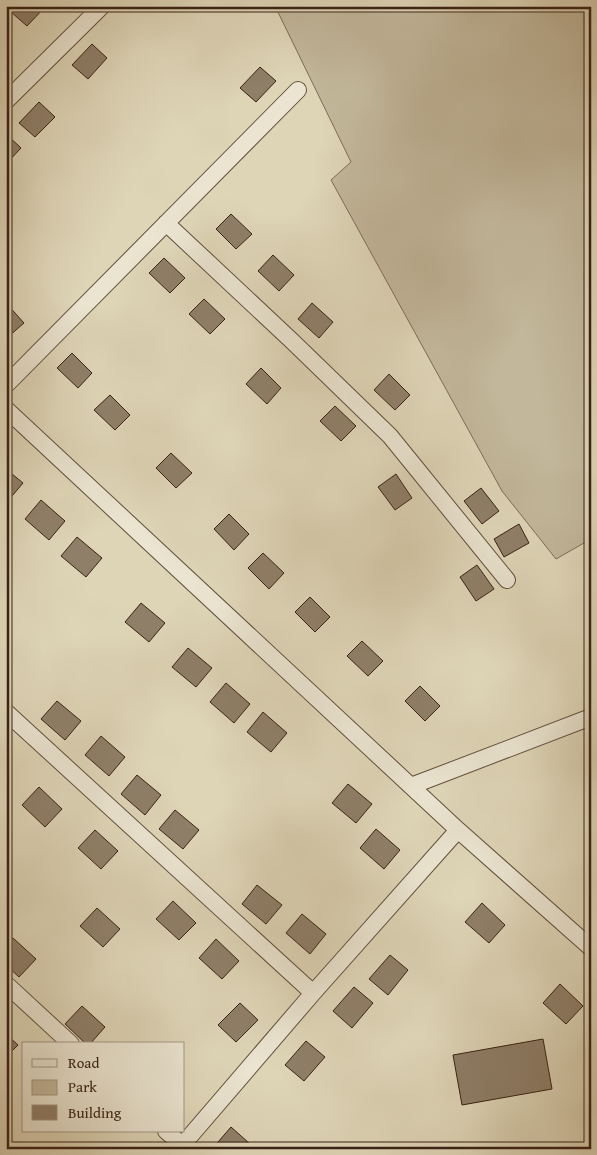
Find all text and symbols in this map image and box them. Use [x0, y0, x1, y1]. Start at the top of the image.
legend [22, 1042, 185, 1132]
text: Road [68, 1052, 99, 1073]
text: Park [68, 1076, 97, 1097]
text: Building [68, 1102, 122, 1123]

